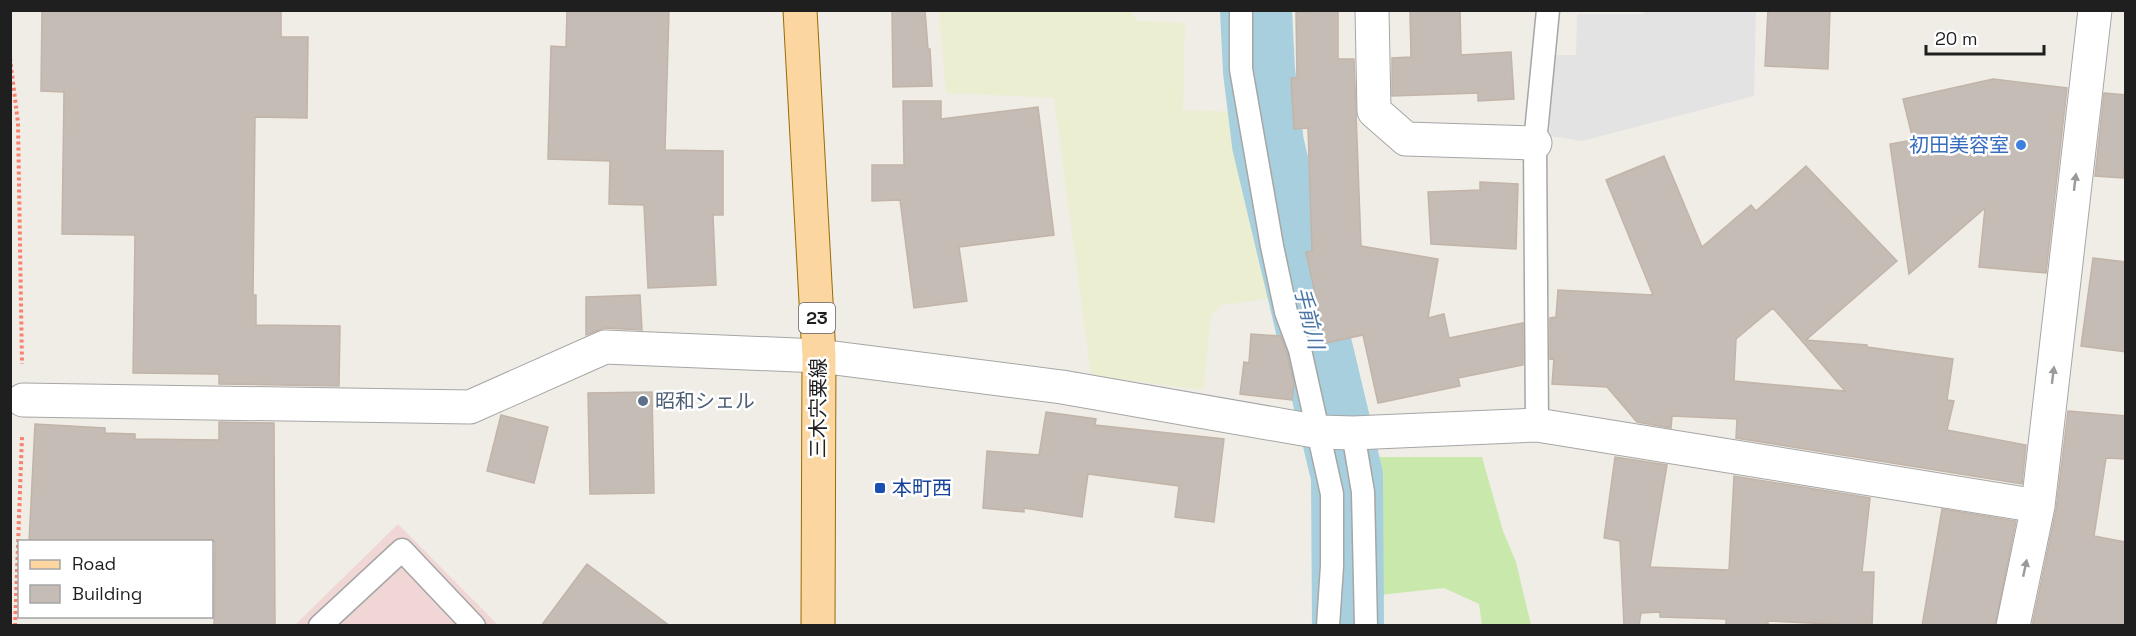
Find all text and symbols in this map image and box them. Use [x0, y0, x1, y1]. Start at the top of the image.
scale bar [1926, 18, 2044, 56]
text: 20 m [1935, 27, 1978, 50]
place label: 初田美容室 [1909, 132, 2009, 158]
marker: 初田美容室 [2014, 138, 2028, 152]
one-way arrow [2071, 172, 2080, 191]
water label: 手前川 [1289, 284, 1331, 354]
road number: 23 [799, 303, 835, 333]
street label: 三木宍粟線 [805, 358, 831, 458]
one-way arrow [2048, 366, 2058, 385]
place label: 昭和シェル [655, 388, 755, 414]
marker: 昭和シェル [636, 394, 650, 408]
place label: 本町西 [892, 475, 952, 501]
marker: 本町西 [873, 481, 887, 495]
legend [18, 540, 213, 618]
text: Road [72, 552, 116, 575]
one-way arrow [2021, 559, 2030, 578]
text: Building [72, 582, 142, 605]

